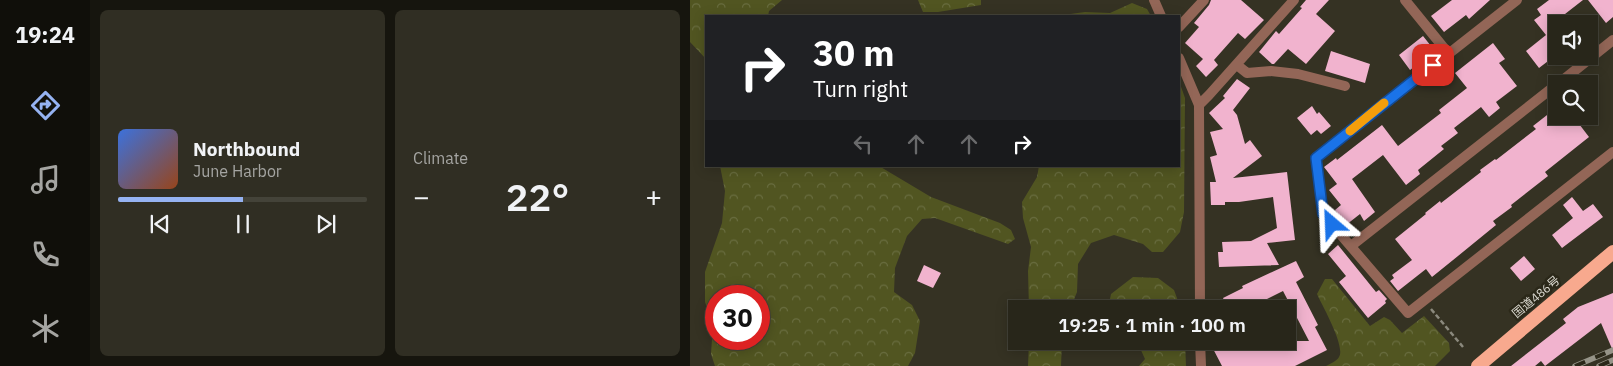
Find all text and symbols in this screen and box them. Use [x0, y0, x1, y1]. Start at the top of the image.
map controls [1548, 15, 1598, 125]
button: sound [1548, 15, 1598, 65]
text: 19:24 [15, 20, 75, 49]
text: 30 m [813, 30, 895, 76]
icon: right [730, 35, 795, 100]
pin [1412, 44, 1454, 86]
icon: arrive [1419, 51, 1447, 79]
text: Turn right [813, 74, 908, 103]
button: search [1548, 75, 1598, 125]
icon: directions [28, 88, 63, 123]
icon: left [849, 130, 877, 158]
icon: ahead [902, 130, 930, 158]
icon: ahead [955, 130, 983, 158]
icon: right [1008, 130, 1036, 158]
text: Northbound [193, 137, 300, 161]
text: Climate [413, 148, 468, 168]
text: June Harbor [193, 161, 282, 181]
icon: music [28, 162, 63, 197]
text: 22° [506, 172, 569, 221]
text: − [413, 178, 430, 215]
text: + [645, 178, 662, 215]
position arrow [1305, 197, 1357, 249]
icon: previous [146, 210, 174, 238]
icon: pause [229, 210, 257, 238]
icon: next [312, 210, 340, 238]
icon: phone [28, 237, 63, 272]
street label: 国道486号 [1509, 272, 1563, 321]
speed limit sign: 30 [705, 285, 770, 350]
icon: climate [28, 311, 63, 346]
text: 19:25 · 1 min · 100 m [1058, 313, 1246, 337]

